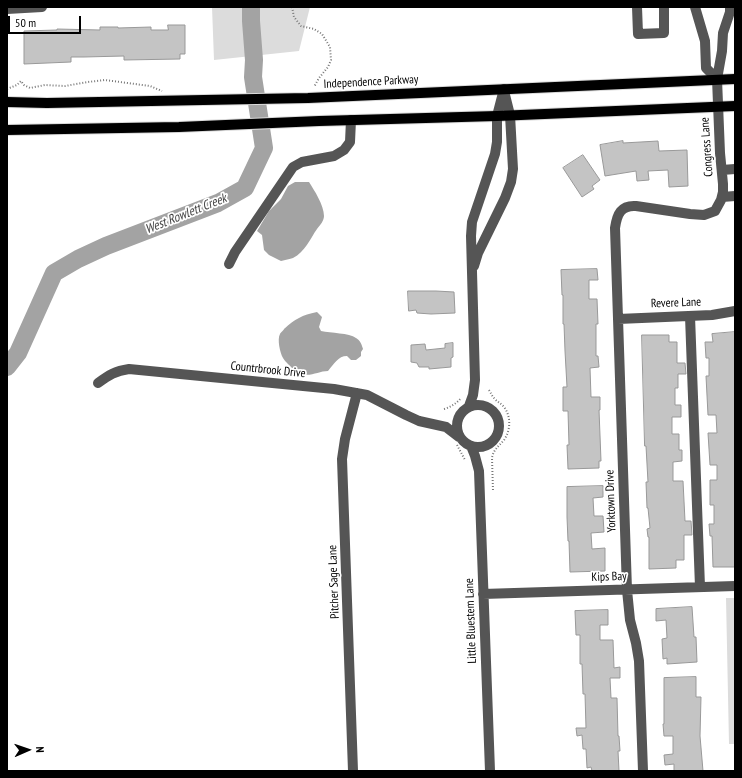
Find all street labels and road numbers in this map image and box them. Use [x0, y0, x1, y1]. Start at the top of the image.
street label: Independence Parkway [323, 72, 419, 92]
street label: Congress Lane [698, 117, 716, 177]
street label: Revere Lane [651, 295, 701, 311]
street label: Countrbrook Drive [230, 359, 306, 381]
street label: Yorktown Drive [603, 469, 619, 533]
street label: Pitcher Sage Lane [326, 545, 342, 619]
street label: Kips Bay [591, 569, 627, 585]
street label: Little Bluestem Lane [462, 578, 480, 664]

